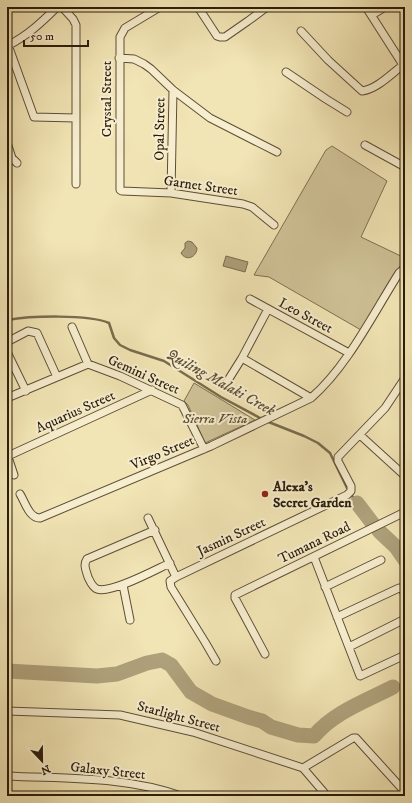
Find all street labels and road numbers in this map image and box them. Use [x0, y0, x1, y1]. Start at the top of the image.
street label: Crystal Street [98, 60, 116, 137]
street label: Opal Street [150, 97, 170, 161]
street label: Garnet Street [163, 172, 240, 200]
street label: Leo Street [275, 294, 336, 338]
street label: Gemini Street [105, 351, 183, 399]
street label: Aquarius Street [33, 386, 118, 437]
street label: Virgo Street [127, 431, 197, 475]
street label: Jasmin Street [193, 513, 269, 561]
street label: Tumana Road [275, 518, 353, 568]
street label: Starlight Street [135, 697, 223, 737]
street label: Galaxy Street [69, 758, 147, 784]

